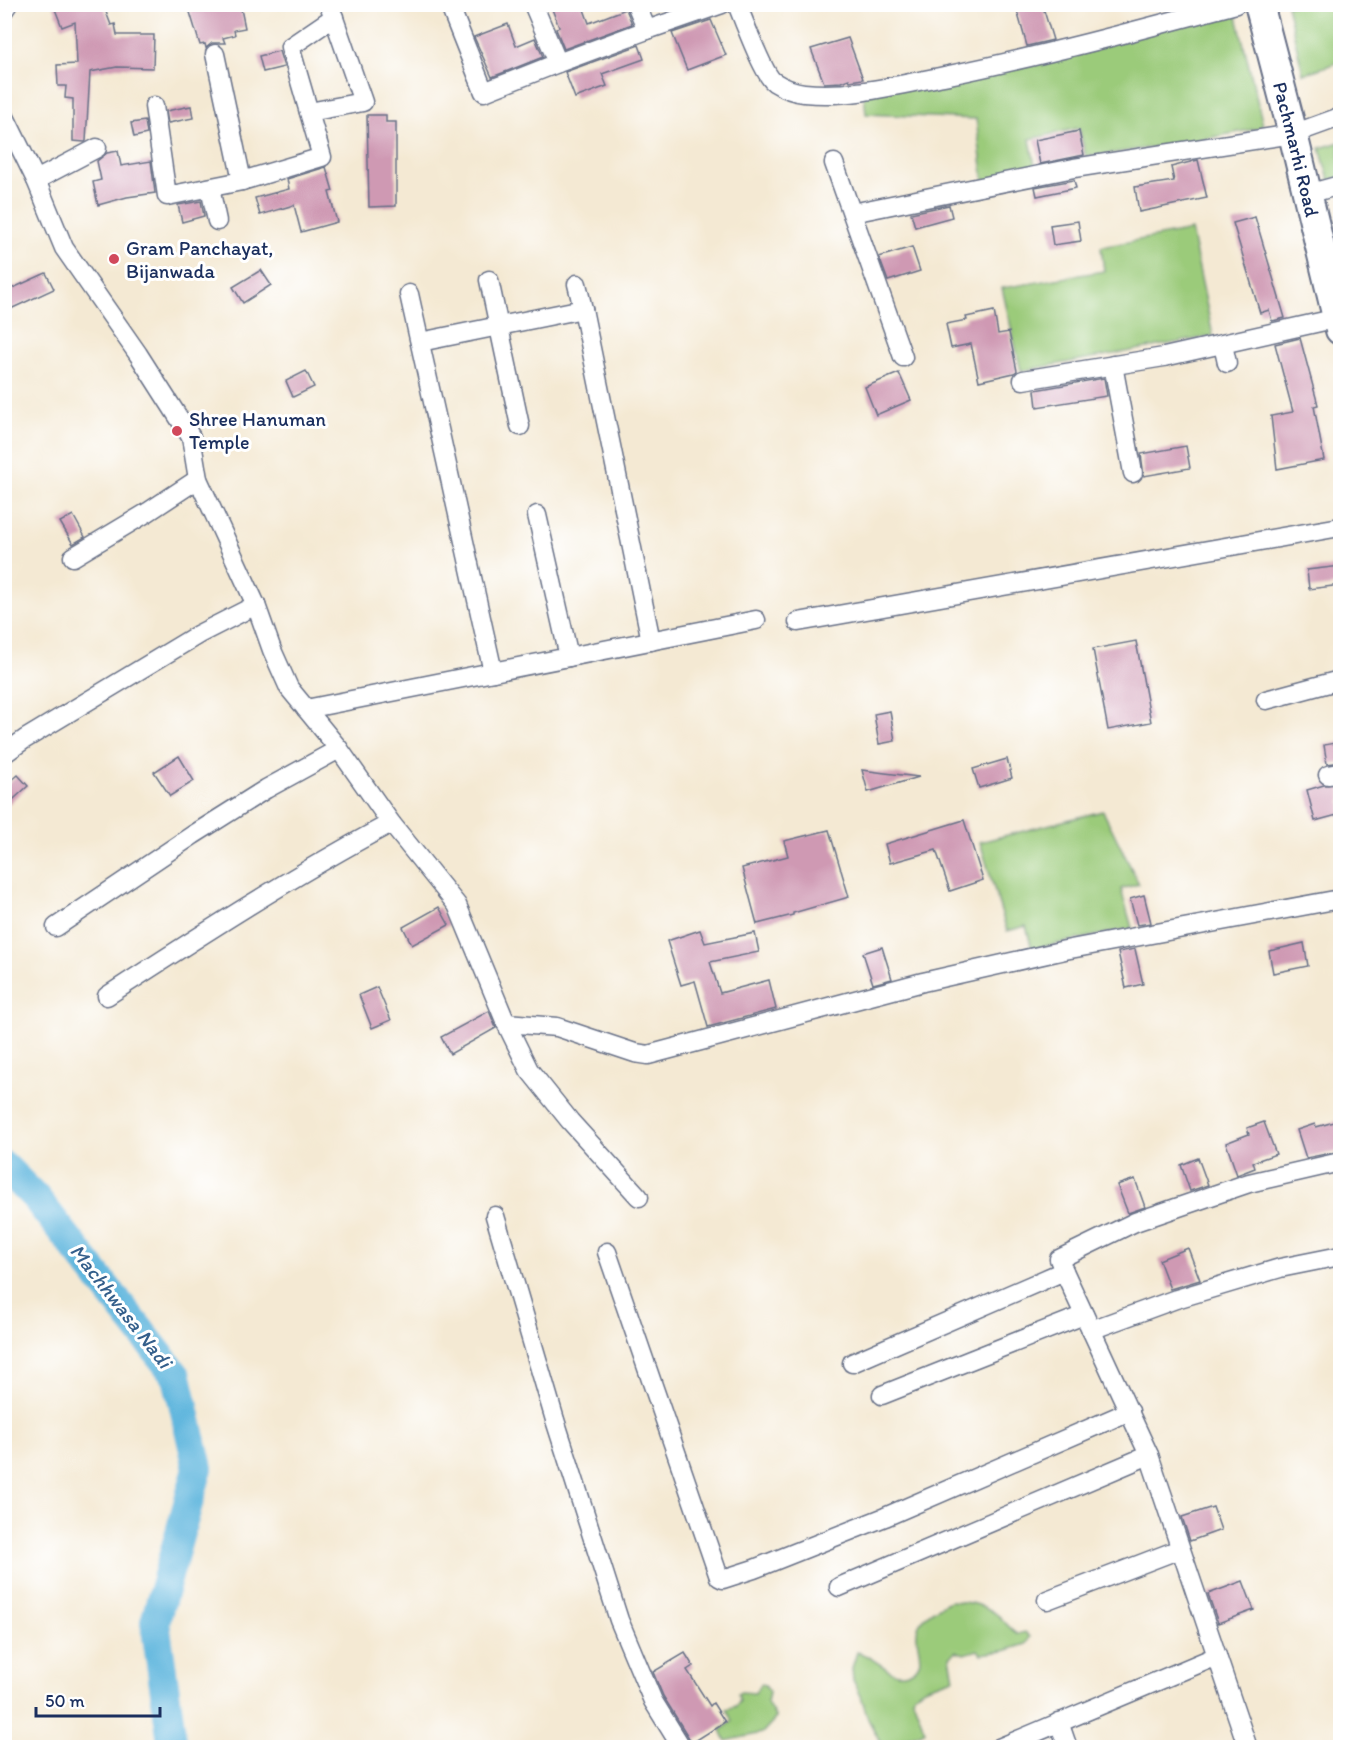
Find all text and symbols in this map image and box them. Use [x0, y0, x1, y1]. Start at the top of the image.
street label: Pachmarhi Road [1268, 79, 1324, 219]
place label: Gram Panchayat, Bijanwada [126, 236, 273, 283]
marker: Gram Panchayat, Bijanwada [107, 252, 121, 266]
place label: Shree Hanuman Temple [189, 407, 326, 454]
marker: Shree Hanuman Temple [170, 424, 184, 438]
water label: Machhwasa Nadi [65, 1239, 179, 1375]
scale bar [36, 1680, 160, 1718]
text: 50 m [45, 1690, 85, 1712]

